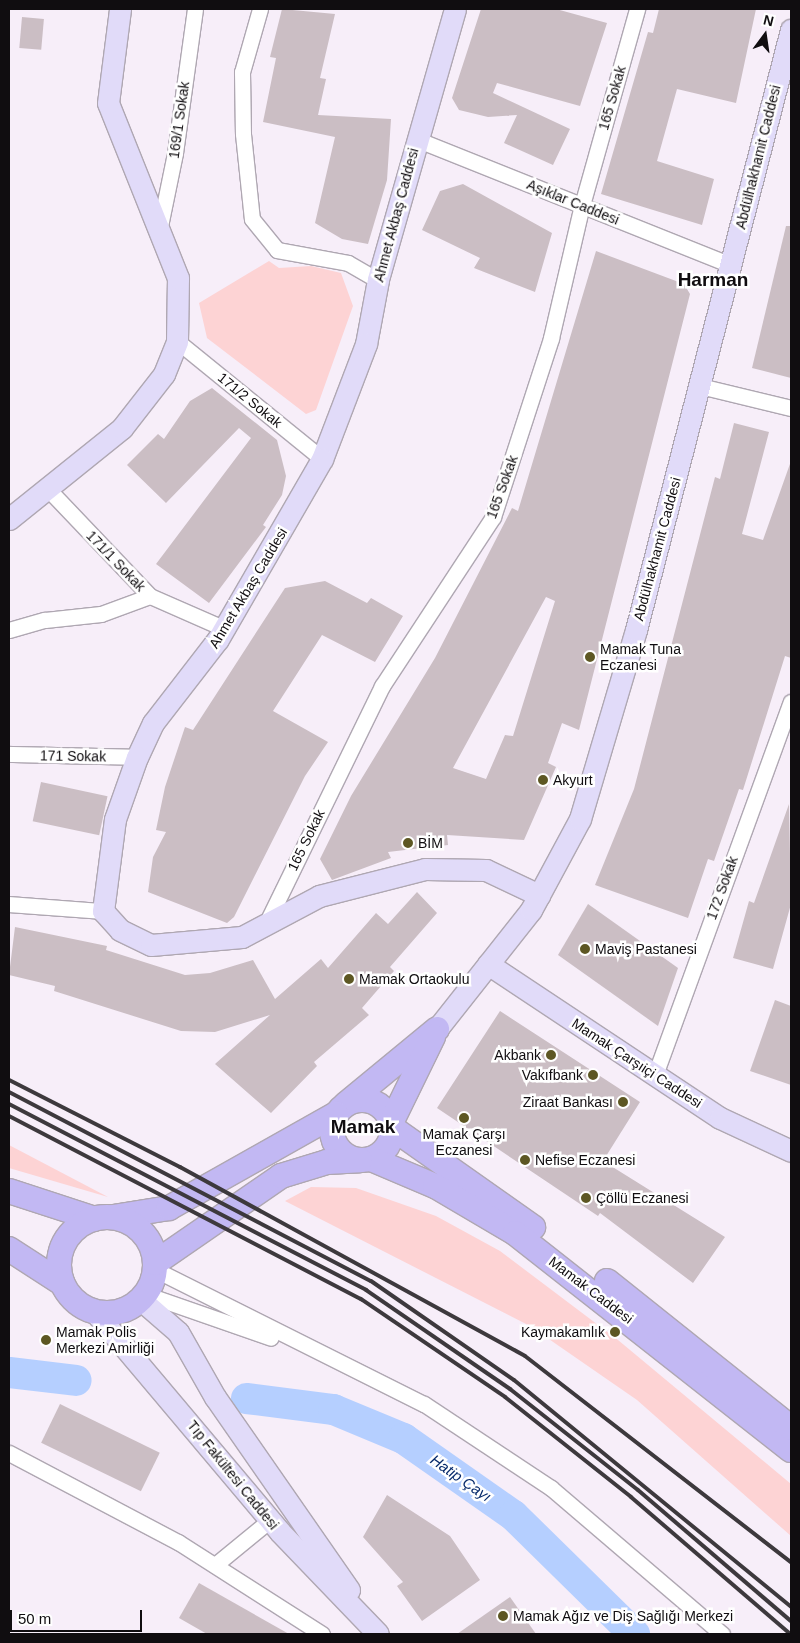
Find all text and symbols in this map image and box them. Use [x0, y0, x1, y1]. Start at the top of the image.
north arrow [740, 10, 790, 60]
text: N [762, 11, 775, 29]
street label: 165 Sokak [595, 64, 629, 132]
street label: 169/1 Sokak [165, 80, 193, 160]
street label: Abdülhakhamit Caddesi [732, 83, 784, 231]
street label: Ahmet Akbaş Caddesi [370, 146, 422, 284]
street label: Aşıklar Caddesi [524, 176, 622, 228]
district label: Harman [678, 269, 748, 291]
street label: 171/2 Sokak [214, 369, 286, 431]
street label: 165 Sokak [483, 453, 521, 521]
street label: Abdülhakhamit Caddesi [630, 475, 684, 623]
street label: Ahmet Akbaş Caddesi [205, 524, 291, 652]
street label: 171/1 Sokak [83, 527, 149, 595]
place label: Mamak Tuna Eczanesi [600, 641, 681, 674]
marker: Mamak Tuna Eczanesi [584, 651, 596, 663]
street label: 171 Sokak [40, 747, 106, 765]
place label: Akyurt [553, 772, 593, 788]
marker: Akyurt [537, 774, 549, 786]
street label: 165 Sokak [284, 807, 328, 873]
place label: BİM [418, 835, 443, 851]
marker: BİM [402, 837, 414, 849]
street label: 172 Sokak [703, 854, 741, 922]
place label: Maviş Pastanesi [595, 941, 697, 957]
marker: Maviş Pastanesi [579, 943, 591, 955]
place label: Mamak Ortaokulu [359, 971, 469, 987]
marker: Mamak Ortaokulu [343, 973, 355, 985]
street label: Mamak Çarşıiçi Caddesi [569, 1015, 705, 1111]
place label: Akbank [494, 1047, 541, 1063]
marker: Akbank [545, 1049, 557, 1061]
place label: Vakıfbank [522, 1067, 583, 1083]
marker: Vakıfbank [587, 1069, 599, 1081]
place label: Ziraat Bankası [523, 1094, 613, 1110]
marker: Ziraat Bankası [617, 1096, 629, 1108]
marker: Mamak Çarşı Eczanesi [458, 1112, 470, 1124]
district label: Mamak [331, 1116, 395, 1138]
place label: Mamak Çarşı Eczanesi [422, 1126, 506, 1158]
place label: Nefise Eczanesi [535, 1152, 635, 1168]
marker: Nefise Eczanesi [519, 1154, 531, 1166]
place label: Çöllü Eczanesi [596, 1190, 689, 1206]
marker: Çöllü Eczanesi [580, 1192, 592, 1204]
street label: Mamak Caddesi [546, 1253, 636, 1327]
place label: Mamak Polis Merkezi Amirliği [56, 1324, 155, 1356]
place label: Kaymakamlık [521, 1324, 605, 1340]
marker: Kaymakamlık [609, 1326, 621, 1338]
marker: Mamak Polis Merkezi Amirliği [40, 1334, 52, 1346]
street label: Tıp Fakültesi Caddesi [184, 1417, 282, 1533]
water label: Hatip Çayı [427, 1451, 495, 1505]
scale bar [12, 1600, 145, 1632]
place label: Mamak Ağız ve Diş Sağlığı Merkezi [513, 1608, 734, 1624]
text: 50 m [18, 1610, 51, 1627]
marker: Mamak Ağız ve Diş Sağlığı Merkezi [497, 1610, 509, 1622]

